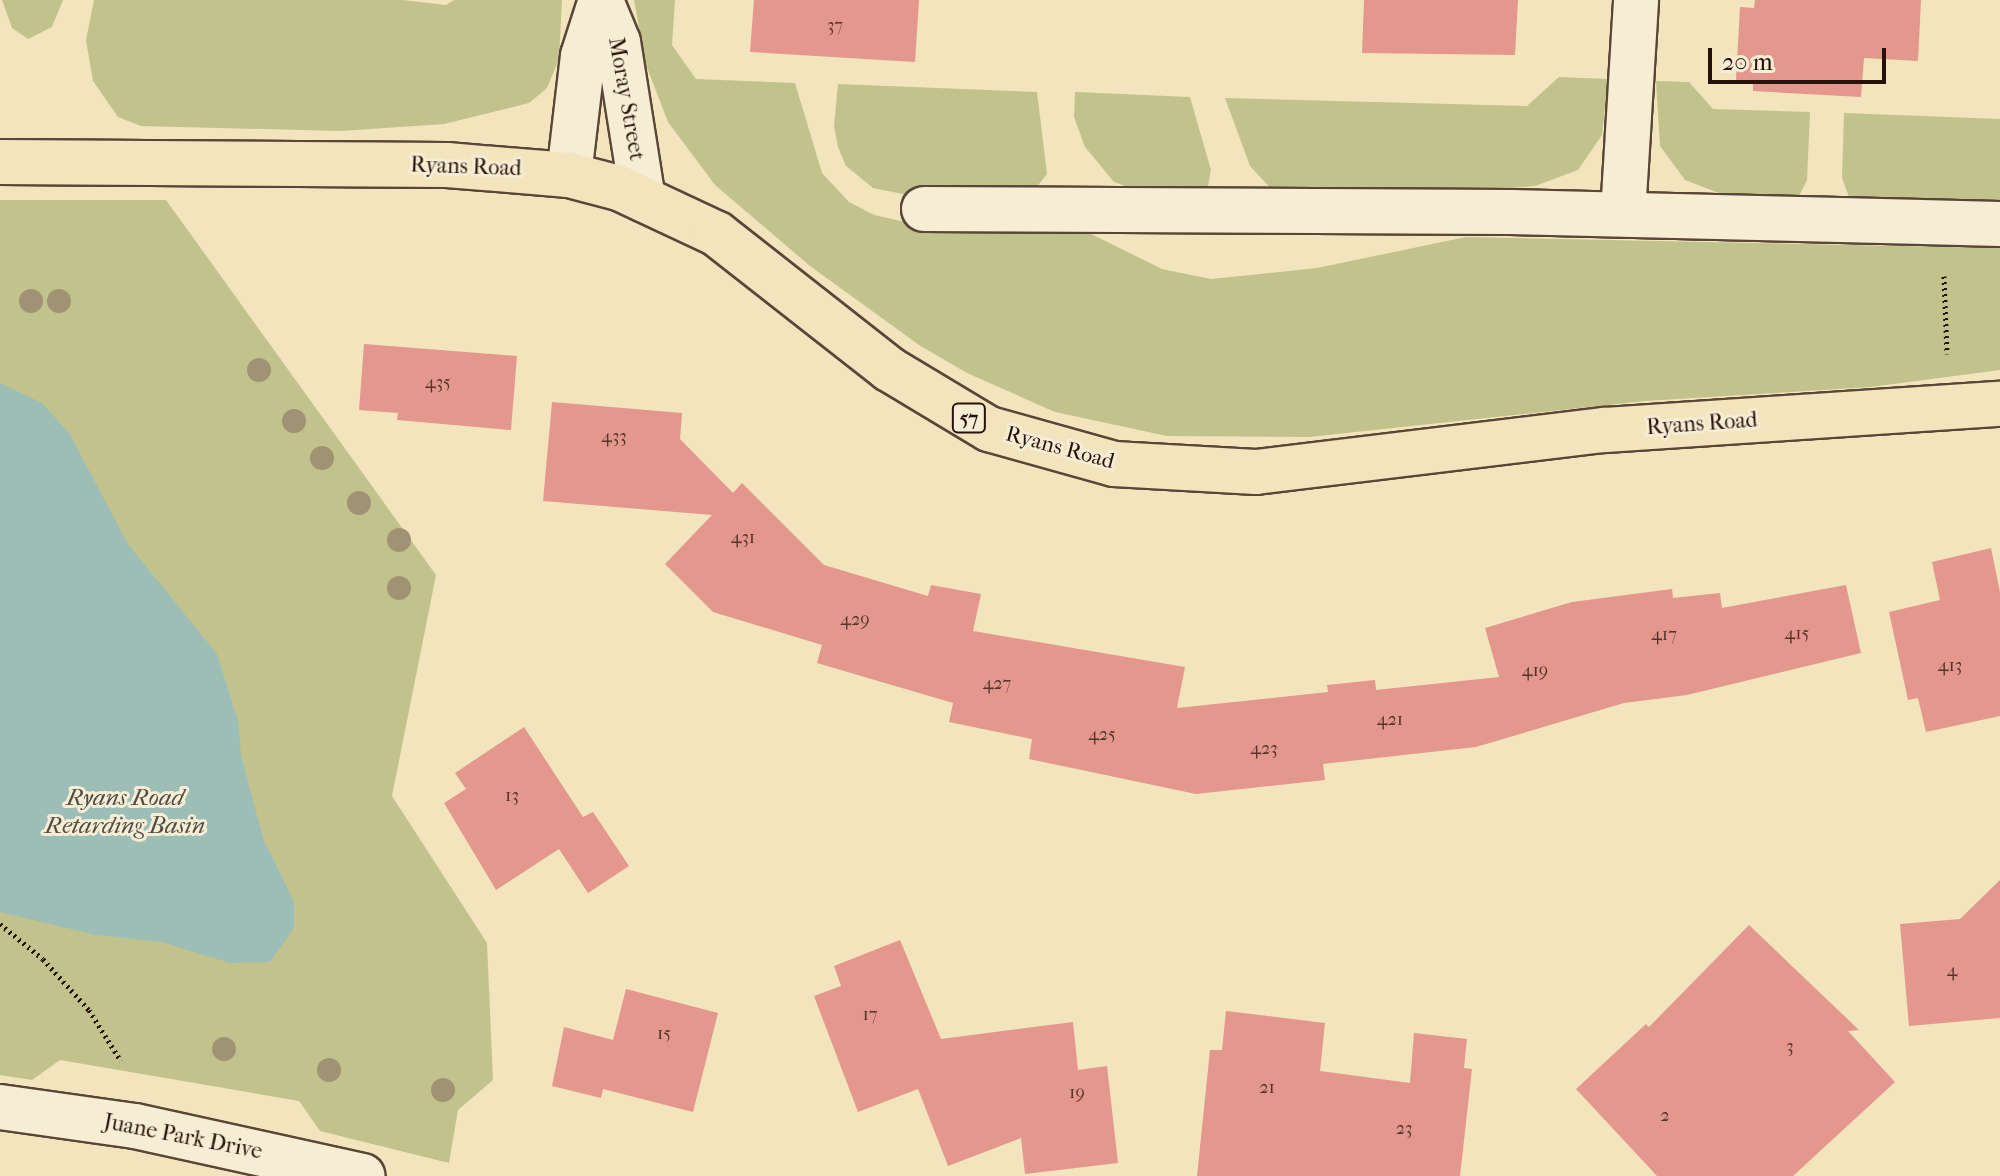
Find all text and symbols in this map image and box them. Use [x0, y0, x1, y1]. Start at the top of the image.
house number: 37 [827, 15, 843, 37]
scale bar [1712, 32, 1890, 82]
street label: Moray Street [602, 35, 650, 163]
text: 20 m [1722, 48, 1773, 76]
street label: Ryans Road [410, 152, 522, 182]
house number: 435 [425, 372, 451, 394]
road number: 57 [951, 402, 987, 434]
street label: Ryans Road [1646, 407, 1758, 441]
street label: Ryans Road [1003, 421, 1117, 475]
house number: 433 [601, 426, 627, 448]
house number: 431 [731, 527, 755, 549]
house number: 429 [840, 609, 870, 631]
house number: 415 [1785, 623, 1809, 645]
house number: 417 [1651, 624, 1677, 646]
house number: 413 [1938, 655, 1962, 677]
house number: 419 [1522, 660, 1548, 682]
house number: 427 [983, 673, 1011, 695]
house number: 421 [1377, 709, 1403, 731]
house number: 425 [1088, 724, 1116, 746]
house number: 423 [1250, 738, 1278, 760]
water label: Ryans Road Retarding Basin [45, 784, 205, 840]
house number: 13 [505, 785, 519, 807]
house number: 4 [1947, 960, 1957, 982]
house number: 17 [862, 1004, 878, 1026]
house number: 15 [657, 1023, 671, 1045]
house number: 3 [1786, 1036, 1794, 1058]
house number: 21 [1259, 1077, 1275, 1099]
house number: 19 [1069, 1082, 1085, 1104]
house number: 2 [1660, 1105, 1670, 1127]
street label: Juane Park Drive [101, 1109, 265, 1165]
house number: 23 [1396, 1118, 1412, 1140]

